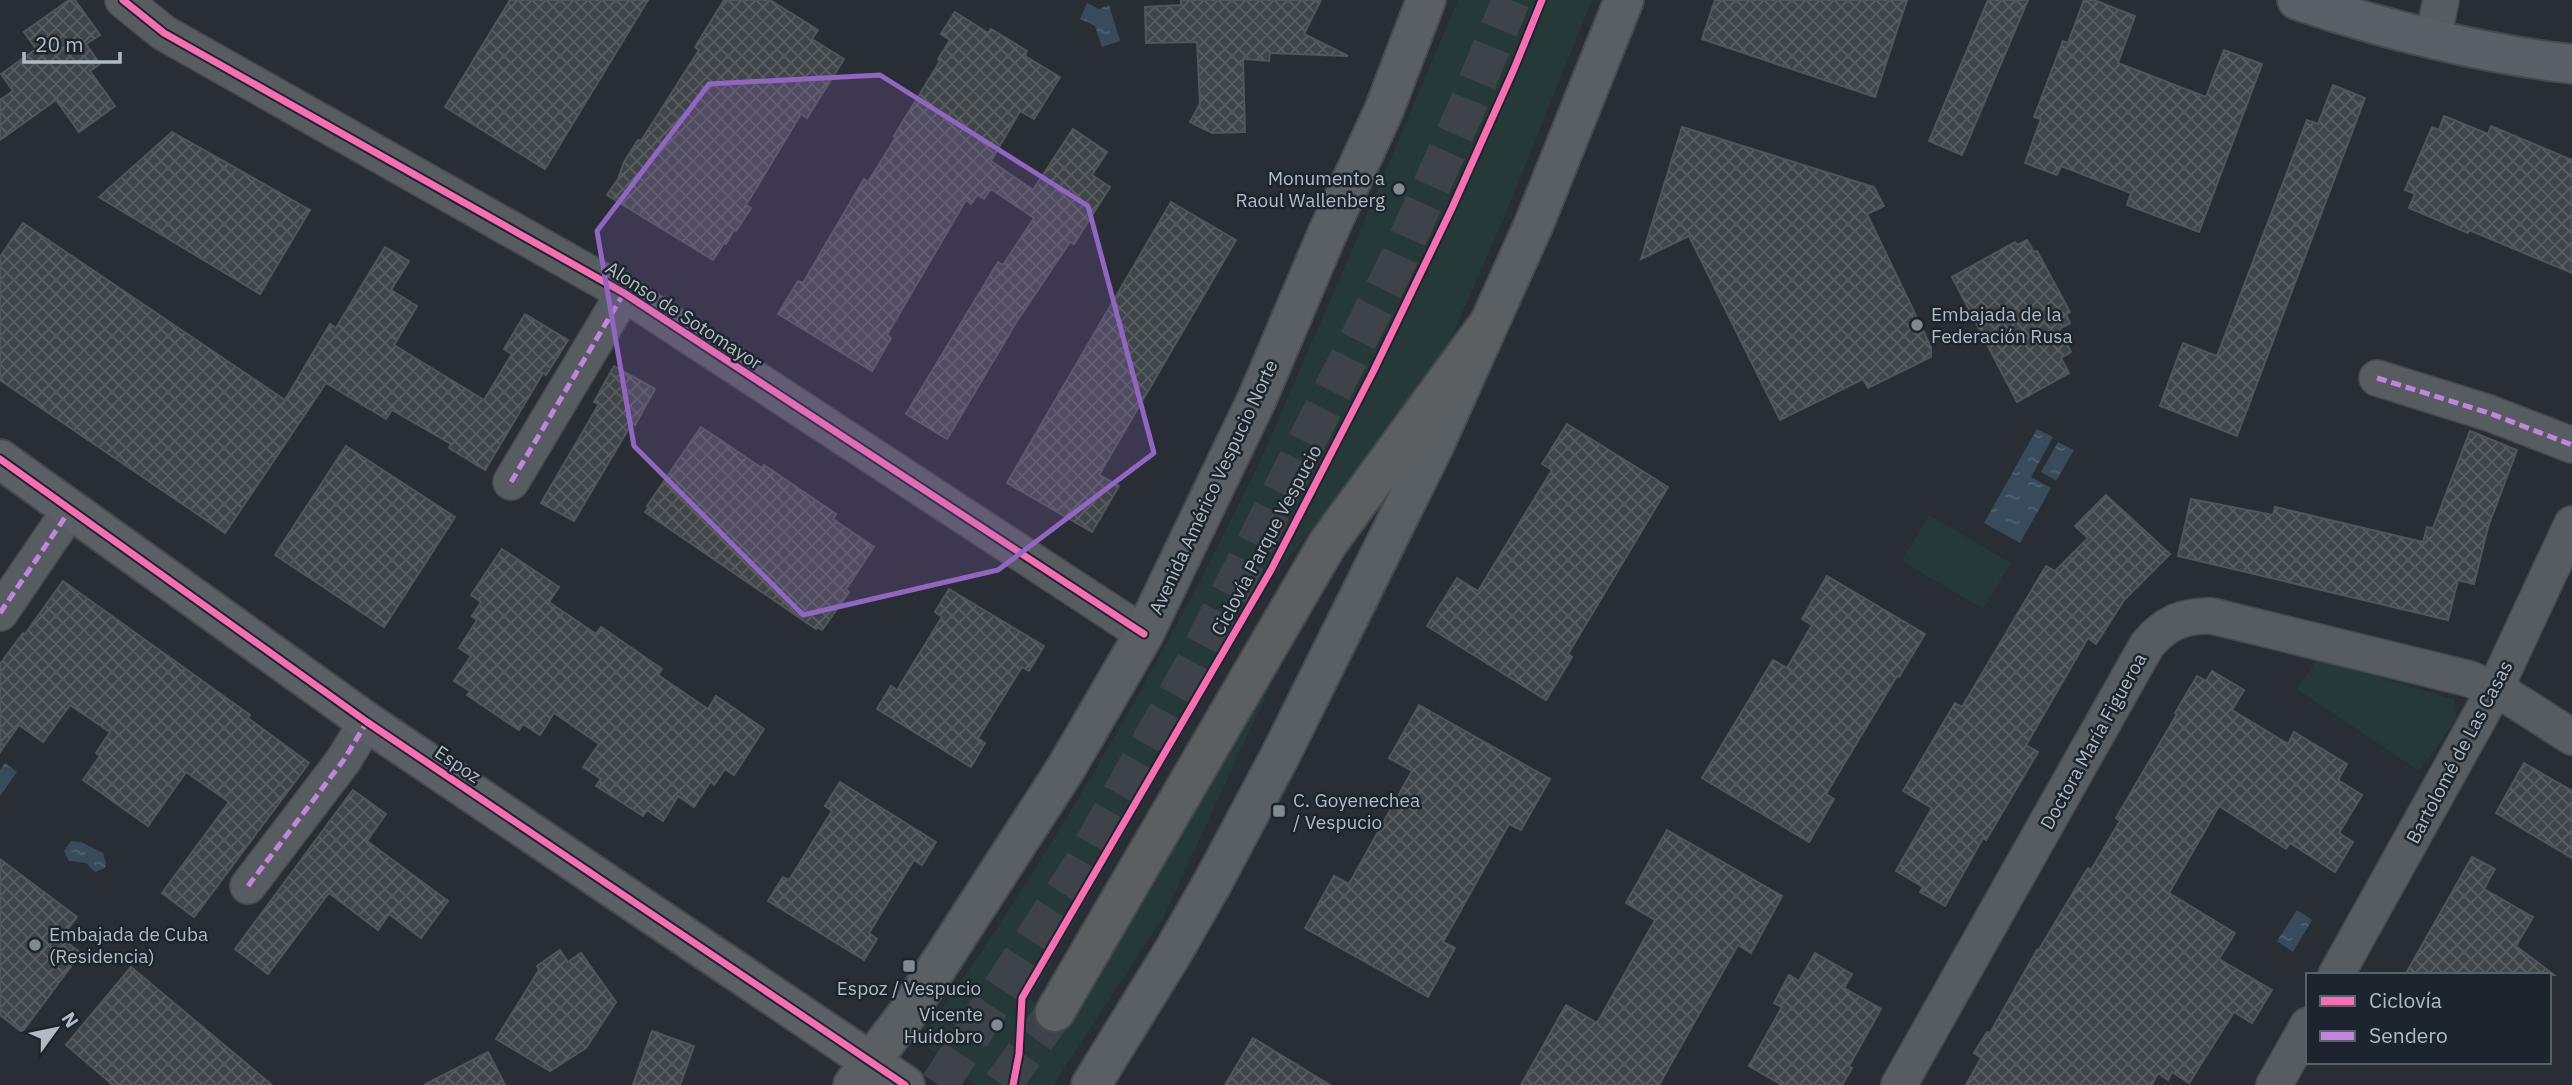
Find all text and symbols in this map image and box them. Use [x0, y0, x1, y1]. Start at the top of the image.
scale bar [24, 21, 121, 65]
text: 20 m [35, 30, 84, 58]
place label: Monumento a Raoul Wallenberg [1235, 166, 1385, 212]
marker: Monumento a Raoul Wallenberg [1391, 181, 1407, 197]
street label: Alonso de Sotomayor [601, 255, 767, 375]
place label: Embajada de la Federación Rusa [1931, 302, 2073, 348]
marker: Embajada de la Federación Rusa [1909, 317, 1925, 333]
street label: Avenida Américo Vespucio Norte [1143, 356, 1283, 618]
street label: Ciclovía Parque Vespucio [1205, 440, 1327, 640]
street label: Doctora María Figueroa [2035, 649, 2151, 833]
street label: Bartolomé de Las Casas [2401, 656, 2517, 848]
street label: Espoz [430, 740, 486, 788]
place label: C. Goyenechea / Vespucio [1293, 788, 1420, 834]
marker: C. Goyenechea / Vespucio [1271, 803, 1287, 819]
place label: Embajada de Cuba (Residencia) [49, 922, 208, 968]
marker: Embajada de Cuba (Residencia) [27, 937, 43, 953]
marker: Espoz / Vespucio [901, 958, 917, 974]
legend [2306, 973, 2551, 1064]
place label: Espoz / Vespucio [837, 976, 981, 1000]
text: Ciclovía [2369, 986, 2442, 1014]
north arrow [21, 994, 91, 1064]
place label: Vicente Huidobro [904, 1002, 983, 1048]
text: N [56, 1007, 84, 1032]
marker: Vicente Huidobro [989, 1017, 1005, 1033]
text: Sendero [2369, 1021, 2448, 1049]

